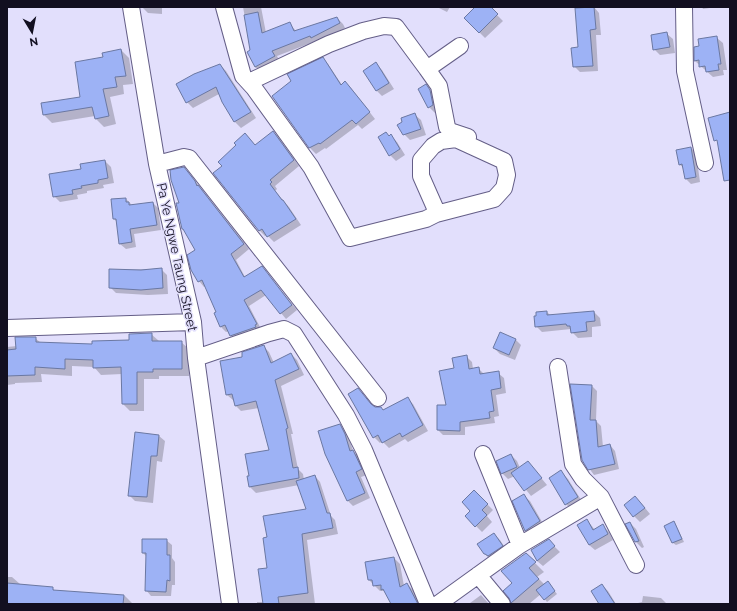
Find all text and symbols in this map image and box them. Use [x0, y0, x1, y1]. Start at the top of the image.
north arrow [12, 12, 52, 52]
text: N [28, 34, 39, 48]
street label: Pa Ye Ngwe Taung Street [154, 181, 200, 333]

